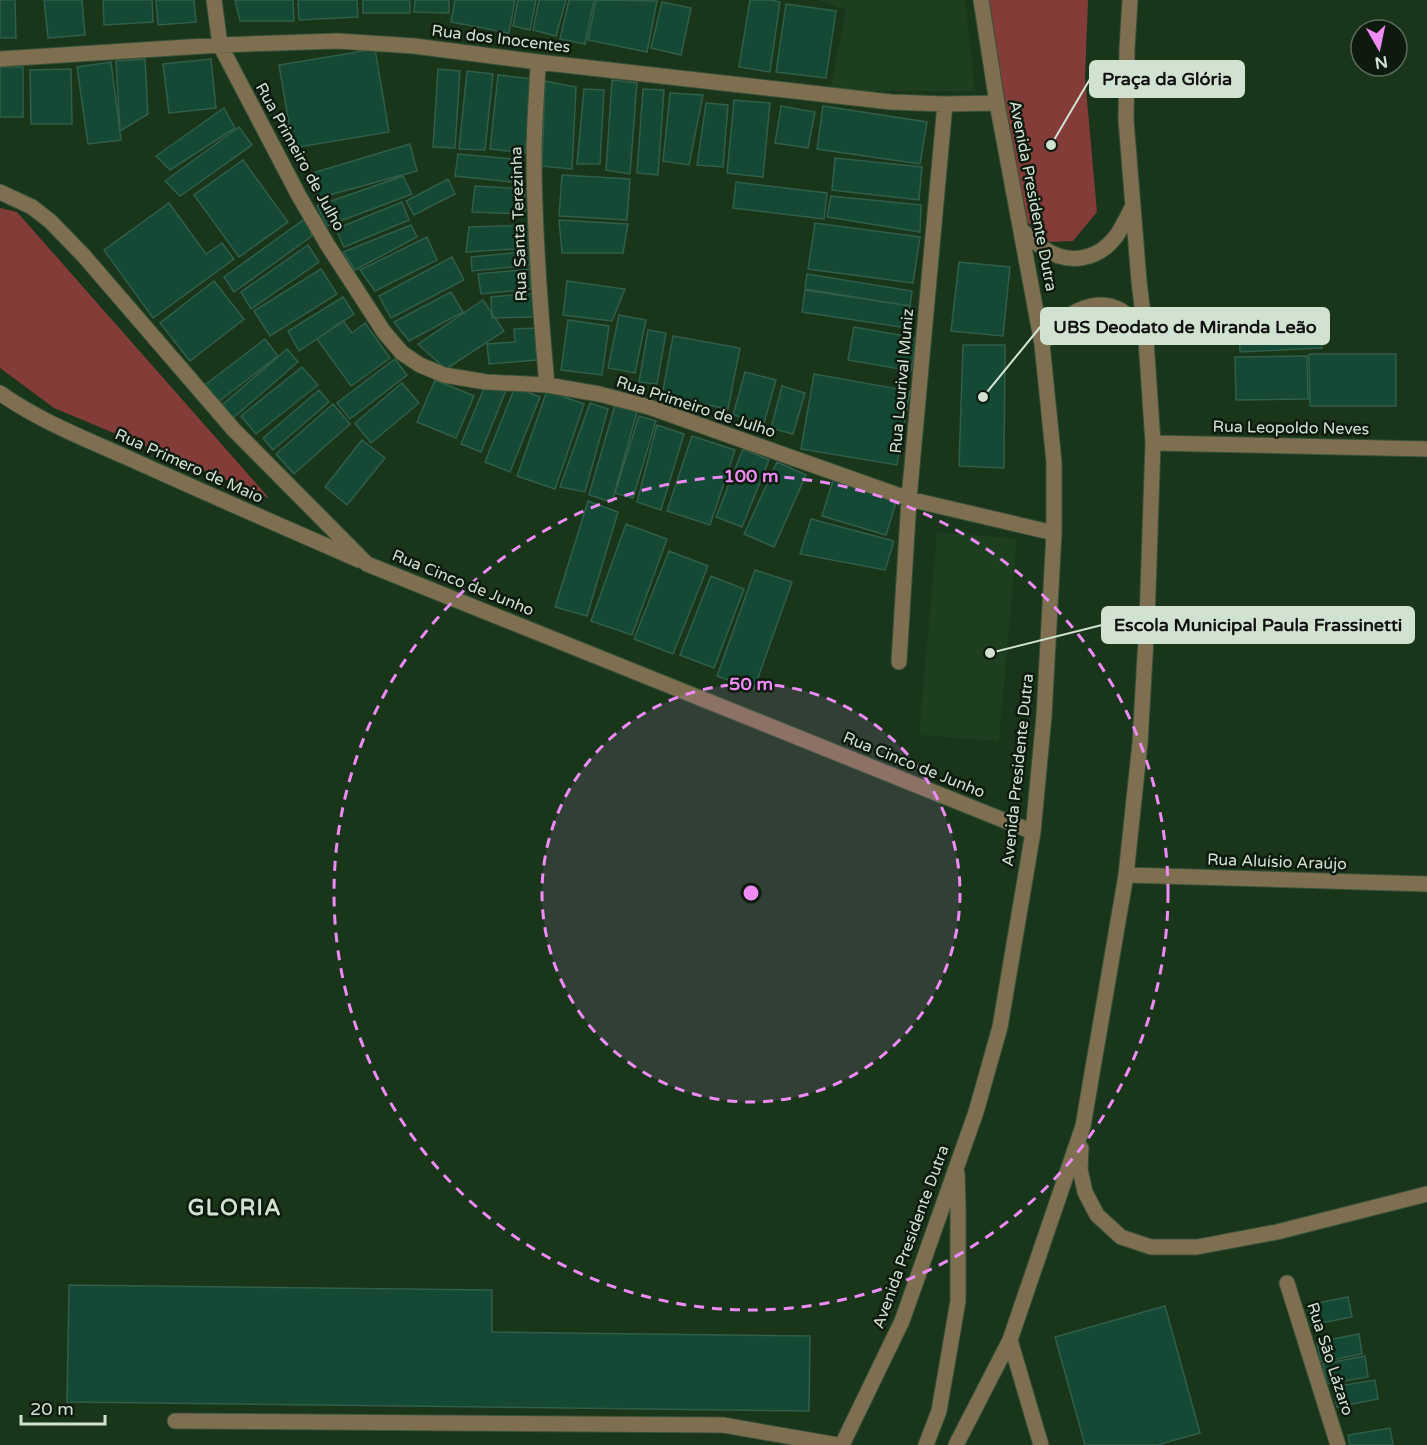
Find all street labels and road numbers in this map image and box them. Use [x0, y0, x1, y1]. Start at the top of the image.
street label: Rua dos Inocentes [430, 21, 572, 57]
street label: Rua Primeiro de Julho [251, 79, 349, 235]
street label: Avenida Presidente Dutra [1005, 99, 1061, 293]
street label: Rua Santa Terezinha [506, 146, 532, 302]
street label: Rua Lourival Muniz [886, 308, 918, 454]
street label: Rua Primeiro de Julho [614, 372, 778, 442]
street label: Rua Leopoldo Neves [1212, 417, 1370, 439]
street label: Rua Primero de Maio [112, 424, 266, 508]
street label: Rua Cinco de Junho [389, 545, 537, 621]
street label: Avenida Presidente Dutra [998, 673, 1038, 867]
street label: Rua Cinco de Junho [840, 727, 988, 803]
street label: Rua Aluísio Araújo [1207, 850, 1347, 874]
street label: Avenida Presidente Dutra [868, 1143, 954, 1331]
street label: Rua São Lázaro [1302, 1300, 1358, 1418]

